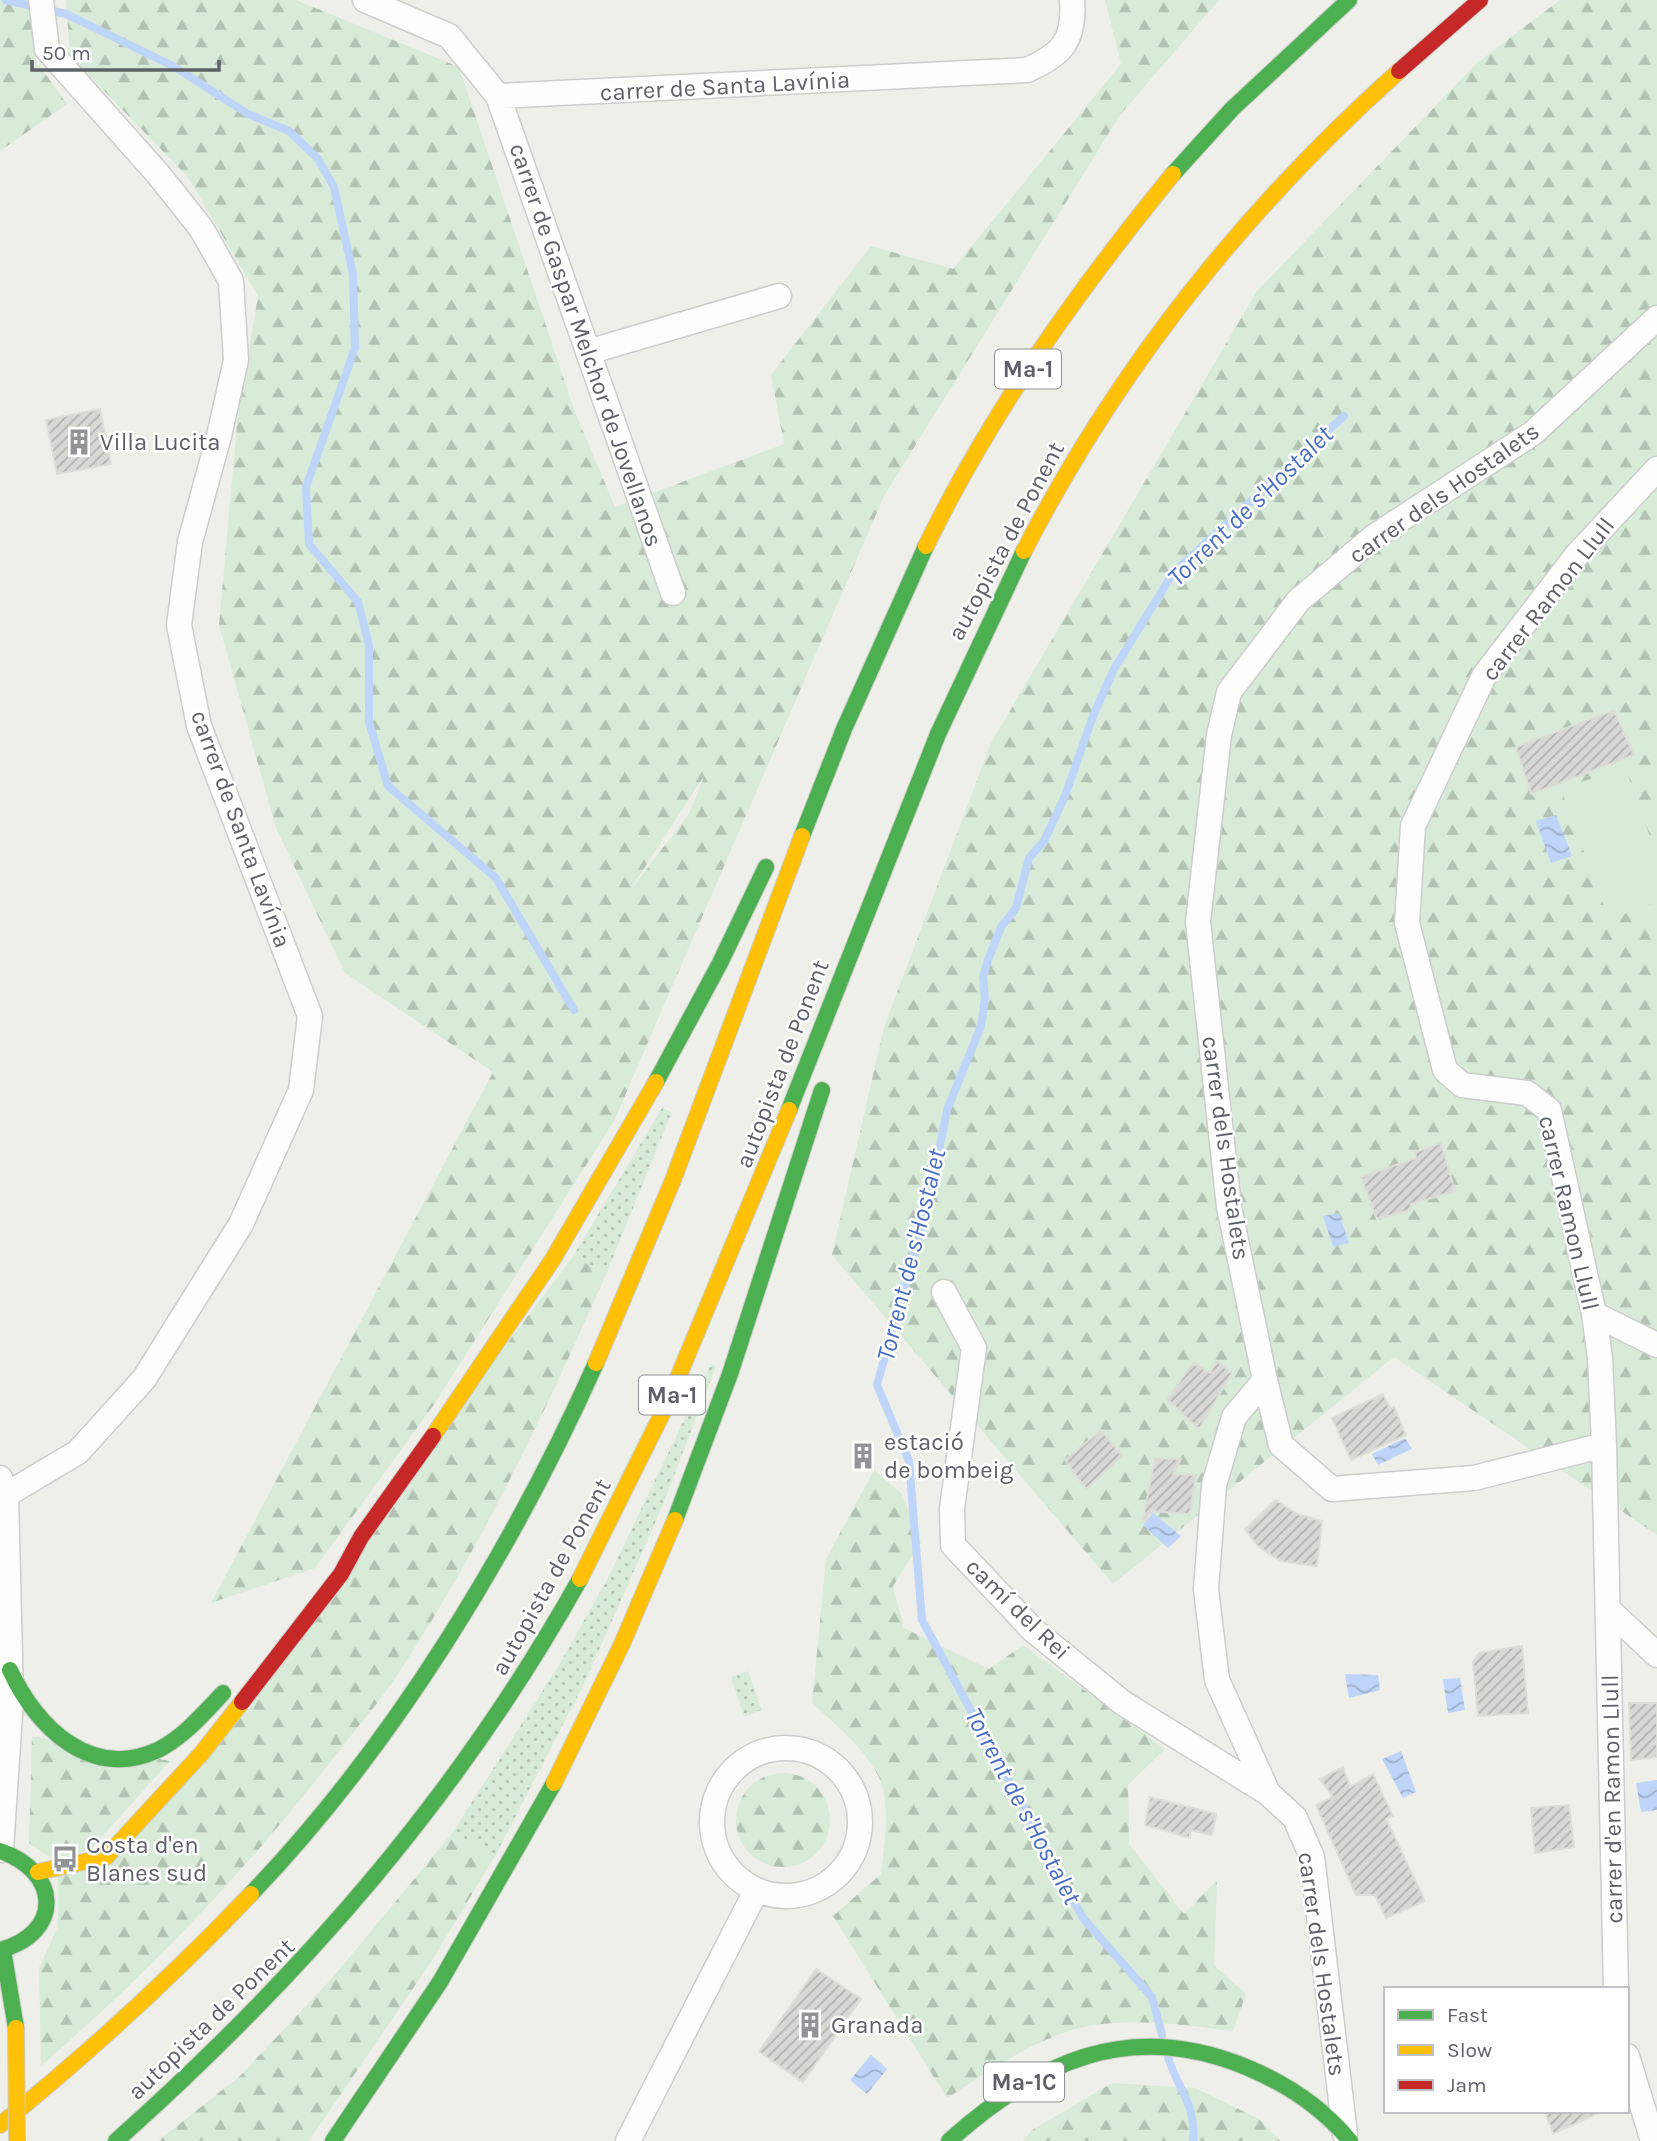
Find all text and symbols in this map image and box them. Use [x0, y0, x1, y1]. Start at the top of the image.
scale bar [32, 28, 219, 72]
text: 50 m [42, 41, 91, 65]
street label: carrer de Santa Lavínia [599, 65, 851, 107]
street label: carrer de Gaspar Melchor de Jovellanos [504, 140, 668, 550]
road number: Ma-1 [995, 350, 1061, 388]
street label: carrer dels Hostalets [1343, 417, 1545, 569]
water label: Torrent de s'Hostalet [1161, 418, 1340, 593]
building icon: Villa Lucita [64, 427, 94, 457]
place label: Villa Lucita [100, 428, 221, 456]
street label: autopista de Ponent [942, 437, 1070, 645]
street label: carrer Ramon Llull [1476, 512, 1620, 686]
street label: carrer de Santa Lavínia [185, 707, 297, 951]
street label: autopista de Ponent [729, 956, 835, 1172]
street label: carrer dels Hostalets [1196, 1034, 1256, 1262]
street label: carrer Ramon Llull [1533, 1113, 1605, 1313]
water label: Torrent de s'Hostalet [870, 1144, 953, 1364]
road number: Ma-1 [639, 1376, 705, 1414]
place label: estació de bombeig [884, 1428, 1014, 1484]
building icon: estació de bombeig [848, 1441, 878, 1471]
street label: autopista de Ponent [485, 1474, 617, 1680]
street label: camí del Rei [960, 1552, 1076, 1666]
street label: carrer d'en Ramon Llull [1596, 1674, 1628, 1924]
water label: Torrent de s'Hostalet [958, 1702, 1088, 1911]
place label: Costa d'en Blanes sud [86, 1831, 207, 1887]
bus stop icon: Costa d'en Blanes sud [50, 1844, 80, 1874]
street label: carrer dels Hostalets [1292, 1850, 1352, 2078]
street label: autopista de Ponent [122, 1932, 300, 2106]
legend [1384, 1987, 1629, 2113]
text: Fast [1447, 2003, 1488, 2027]
building icon: Granada [795, 2010, 825, 2040]
place label: Granada [831, 2011, 923, 2039]
text: Slow [1447, 2038, 1492, 2062]
road number: Ma-1C [984, 2062, 1064, 2102]
text: Jam [1447, 2073, 1487, 2097]

